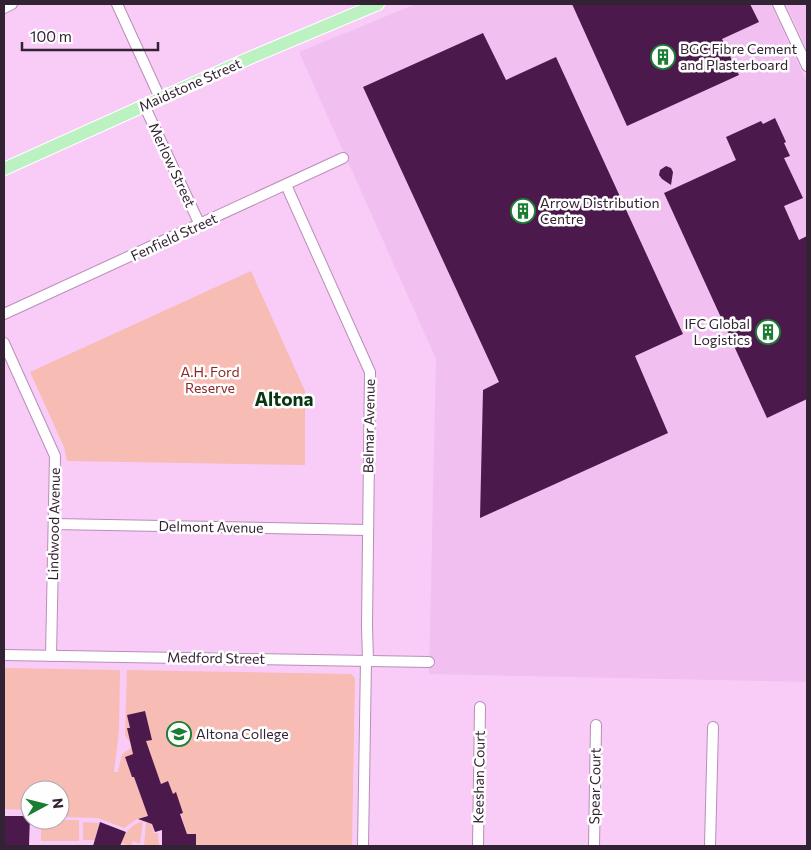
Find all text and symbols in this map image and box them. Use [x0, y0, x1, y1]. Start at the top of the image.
scale bar [22, 20, 159, 52]
text: 100 m [30, 27, 72, 45]
place label: BGC Fibre Cement and Plasterboard [680, 40, 797, 73]
building icon: BGC Fibre Cement and Plasterboard [650, 44, 676, 70]
street label: Maidstone Street [136, 54, 244, 115]
street label: Merlow Street [145, 120, 200, 210]
place label: Arrow Distribution Centre [540, 194, 660, 227]
building icon: Arrow Distribution Centre [510, 198, 536, 224]
street label: Fenfield Street [128, 209, 220, 264]
place label: IFC Global Logistics [684, 315, 750, 348]
building icon: IFC Global Logistics [755, 319, 781, 345]
park label: A.H. Ford Reserve [181, 363, 239, 396]
street label: Belmar Avenue [359, 379, 378, 473]
district label: Altona [254, 387, 314, 410]
street label: Lindwood Avenue [44, 467, 63, 581]
street label: Delmont Avenue [158, 517, 264, 536]
street label: Medford Street [167, 648, 265, 667]
school or university icon: Altona College [166, 721, 192, 747]
place label: Altona College [196, 725, 289, 742]
street label: Keeshan Court [469, 730, 488, 824]
street label: Spear Court [585, 747, 604, 824]
north arrow [20, 780, 70, 830]
text: N [49, 797, 67, 810]

